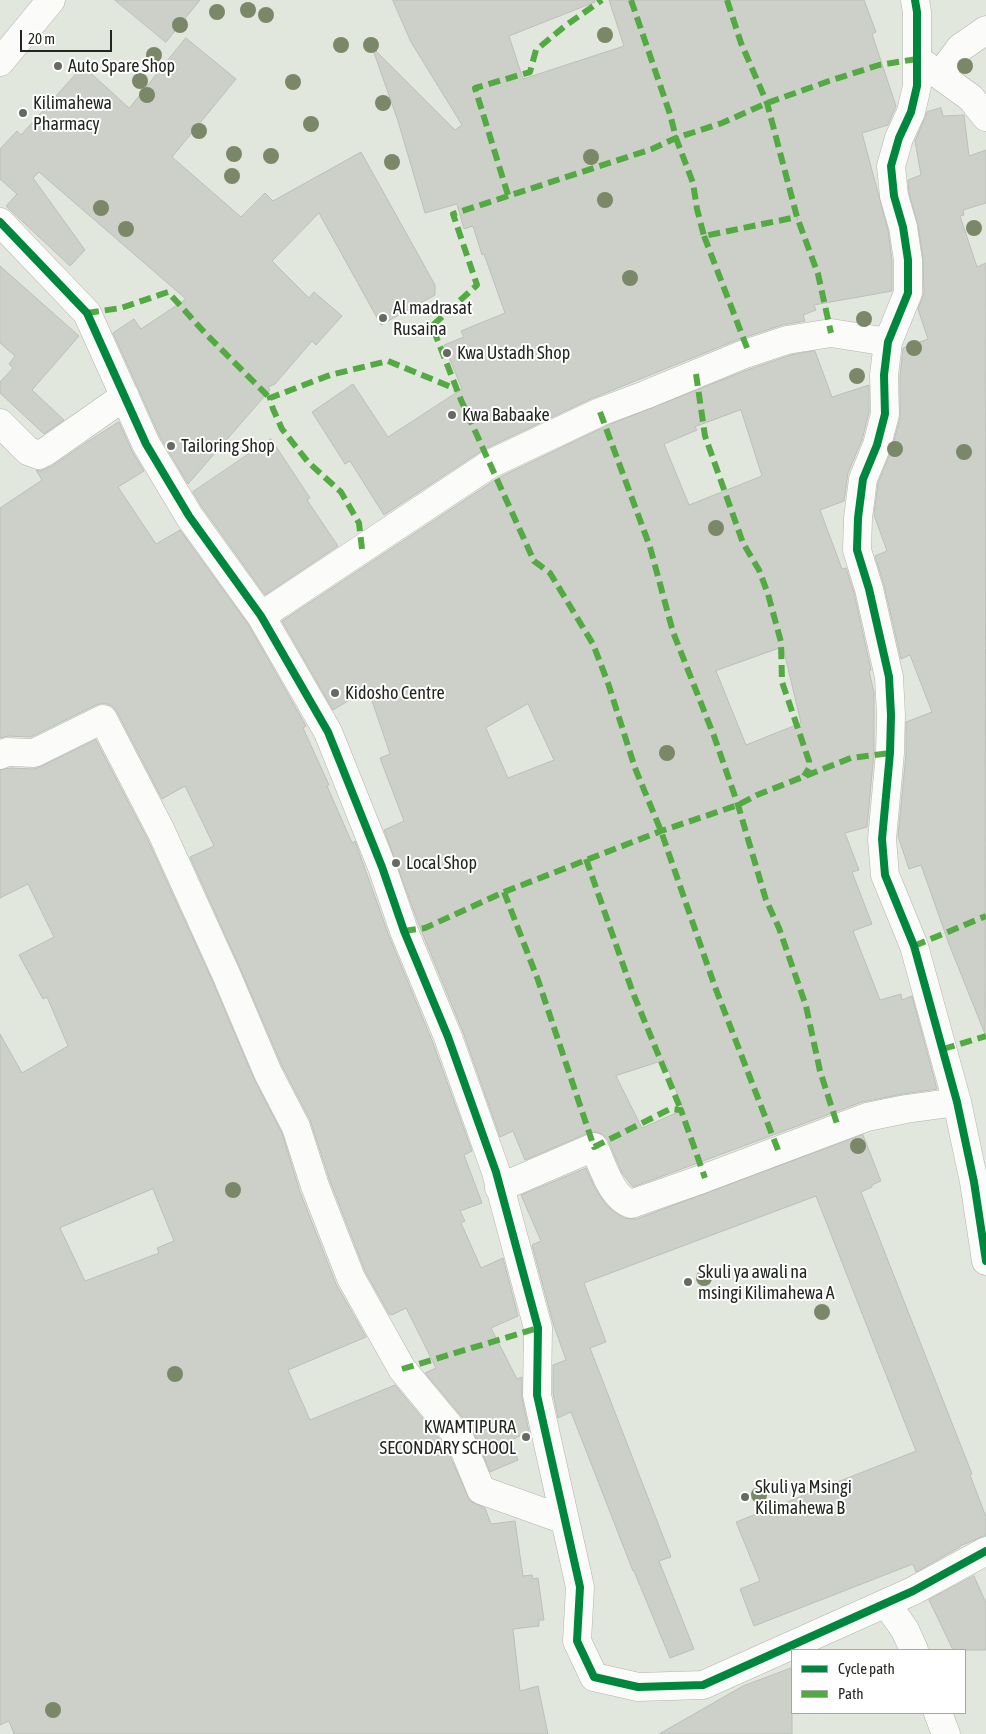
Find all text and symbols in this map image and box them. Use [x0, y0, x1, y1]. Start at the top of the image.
scale bar [22, 20, 115, 52]
text: 20 m [28, 30, 55, 47]
place label: Auto Spare Shop [68, 55, 175, 77]
marker: Auto Spare Shop [52, 60, 64, 72]
place label: Kilimahewa Pharmacy [33, 92, 112, 134]
marker: Kilimahewa Pharmacy [17, 107, 29, 119]
place label: Al madrasat Rusaina [393, 297, 472, 340]
marker: Al madrasat Rusaina [377, 312, 389, 324]
place label: Kwa Ustadh Shop [457, 342, 570, 364]
marker: Kwa Ustadh Shop [441, 347, 453, 359]
place label: Kwa Babaake [462, 404, 550, 426]
marker: Kwa Babaake [446, 409, 458, 421]
place label: Tailoring Shop [181, 435, 275, 457]
marker: Tailoring Shop [165, 440, 177, 452]
place label: Kidosho Centre [345, 682, 445, 704]
marker: Kidosho Centre [329, 687, 341, 699]
place label: Local Shop [406, 852, 477, 874]
marker: Local Shop [390, 857, 402, 869]
place label: Skuli ya awali na msingi Kilimahewa A [698, 1261, 835, 1304]
marker: Skuli ya awali na msingi Kilimahewa A [682, 1276, 694, 1288]
place label: KWAMTIPURA SECONDARY SCHOOL [380, 1416, 516, 1458]
marker: KWAMTIPURA SECONDARY SCHOOL [520, 1431, 532, 1443]
place label: Skuli ya Msingi Kilimahewa B [755, 1476, 852, 1518]
marker: Skuli ya Msingi Kilimahewa B [739, 1491, 751, 1503]
legend [791, 1649, 966, 1714]
text: Cycle path [838, 1660, 895, 1677]
text: Path [838, 1685, 864, 1702]

